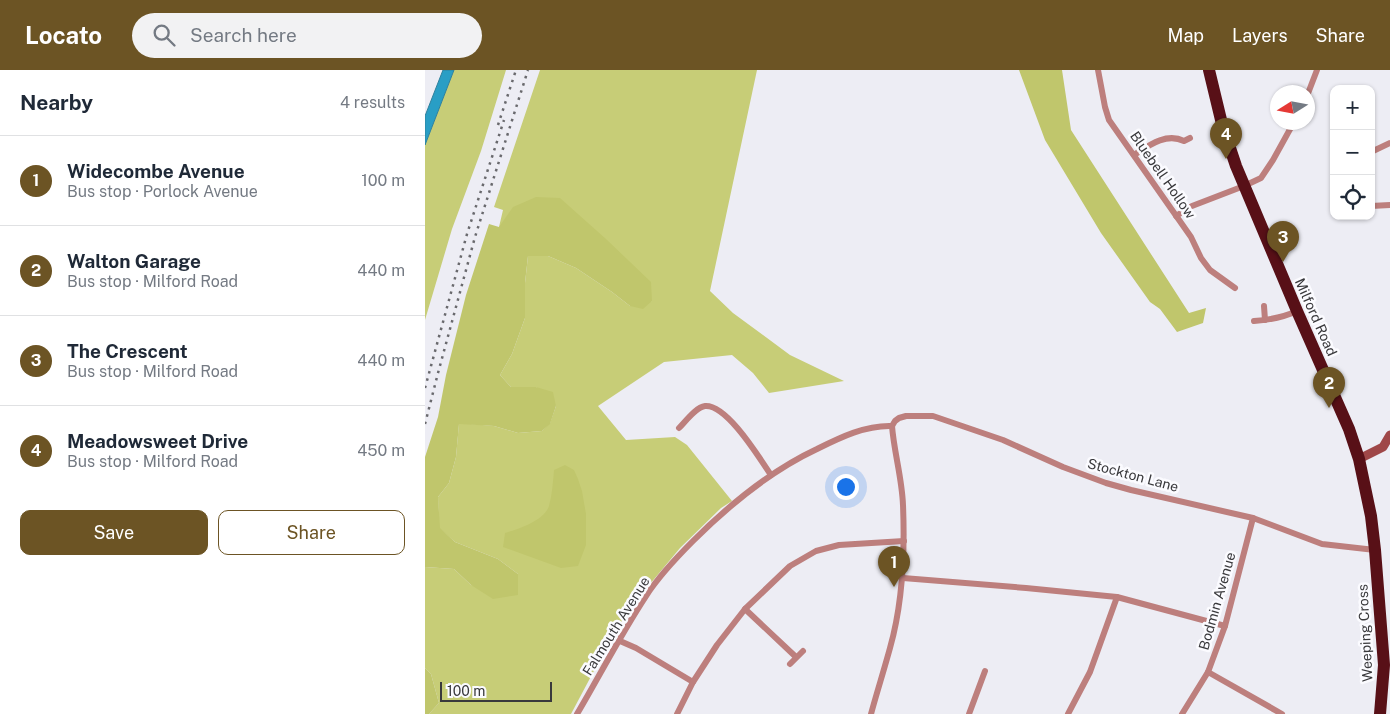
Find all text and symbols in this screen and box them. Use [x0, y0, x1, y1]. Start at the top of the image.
search box [132, 13, 482, 58]
text: Locato [25, 21, 102, 49]
icon: search [150, 21, 178, 49]
text: Search here [190, 24, 297, 46]
text: Map [1168, 25, 1204, 46]
text: Layers [1232, 25, 1288, 46]
text: Share [1316, 25, 1365, 46]
north arrow [1270, 85, 1315, 130]
map controls [1330, 85, 1375, 220]
button: + [1330, 85, 1375, 130]
text: Nearby [20, 90, 93, 115]
text: 4 results [340, 93, 405, 112]
pin: 4 [1210, 118, 1242, 159]
street label: Bluebell Hollow [1127, 128, 1199, 222]
button: − [1330, 130, 1375, 175]
text: Widecombe Avenue [67, 160, 245, 182]
text: 1 [33, 171, 39, 190]
text: 100 m [361, 171, 405, 190]
button: locate [1330, 175, 1375, 220]
text: Bus stop · Porlock Avenue [67, 182, 258, 201]
pin: 3 [1267, 221, 1299, 262]
text: Walton Garage [67, 250, 201, 272]
text: 2 [31, 261, 41, 280]
text: 440 m [357, 261, 405, 280]
text: Bus stop · Milford Road [67, 272, 238, 291]
street label: Milford Road [1292, 276, 1340, 358]
text: The Crescent [67, 340, 188, 362]
text: 3 [31, 351, 41, 370]
text: 440 m [357, 351, 405, 370]
text: Bus stop · Milford Road [67, 362, 238, 381]
pin: 2 [1313, 367, 1345, 408]
text: Meadowsweet Drive [67, 430, 248, 452]
text: 4 [31, 441, 41, 460]
text: 450 m [357, 441, 405, 460]
text: Bus stop · Milford Road [67, 452, 238, 471]
street label: Stockton Lane [1086, 455, 1180, 495]
your location [833, 474, 859, 500]
button: Save [20, 510, 208, 555]
button: Share [218, 510, 405, 555]
pin: 1 [878, 546, 910, 587]
street label: Bodmin Avenue [1195, 550, 1239, 652]
street label: Falmouth Avenue [579, 574, 653, 678]
street label: Weeping Cross [1354, 584, 1376, 682]
scale bar [440, 679, 553, 702]
text: 100 m [447, 683, 485, 699]

